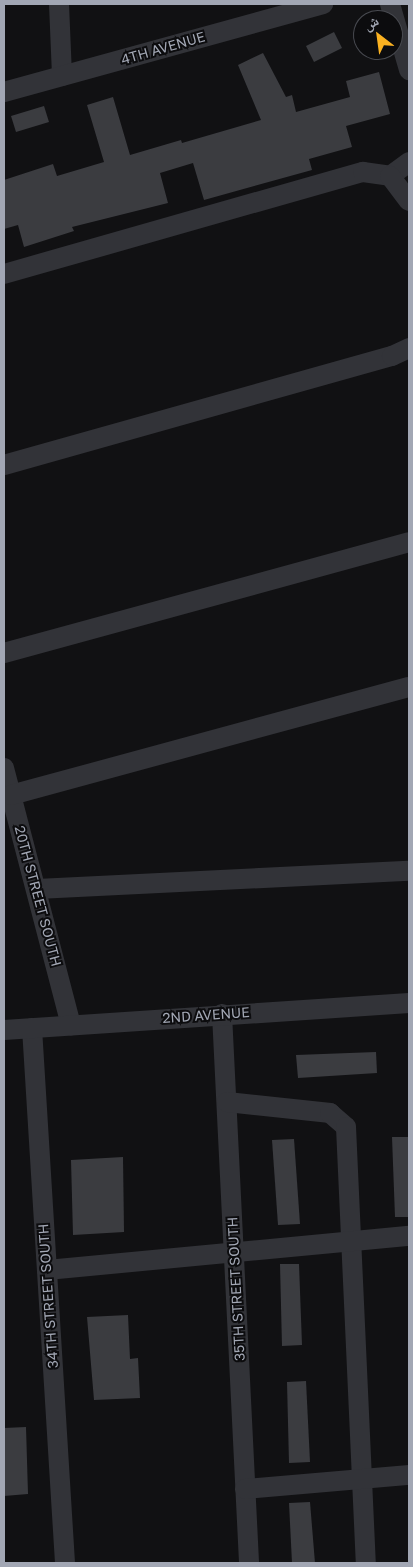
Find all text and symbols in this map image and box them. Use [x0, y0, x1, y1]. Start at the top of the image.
north arrow [353, 10, 403, 60]
text: ش [360, 11, 381, 34]
street label: 4TH AVENUE [119, 28, 207, 68]
street label: 20TH STREET SOUTH [11, 824, 65, 968]
street label: 2ND AVENUE [162, 1004, 250, 1026]
street label: 35TH STREET SOUTH [224, 1216, 248, 1362]
street label: 34TH STREET SOUTH [35, 1223, 61, 1369]

